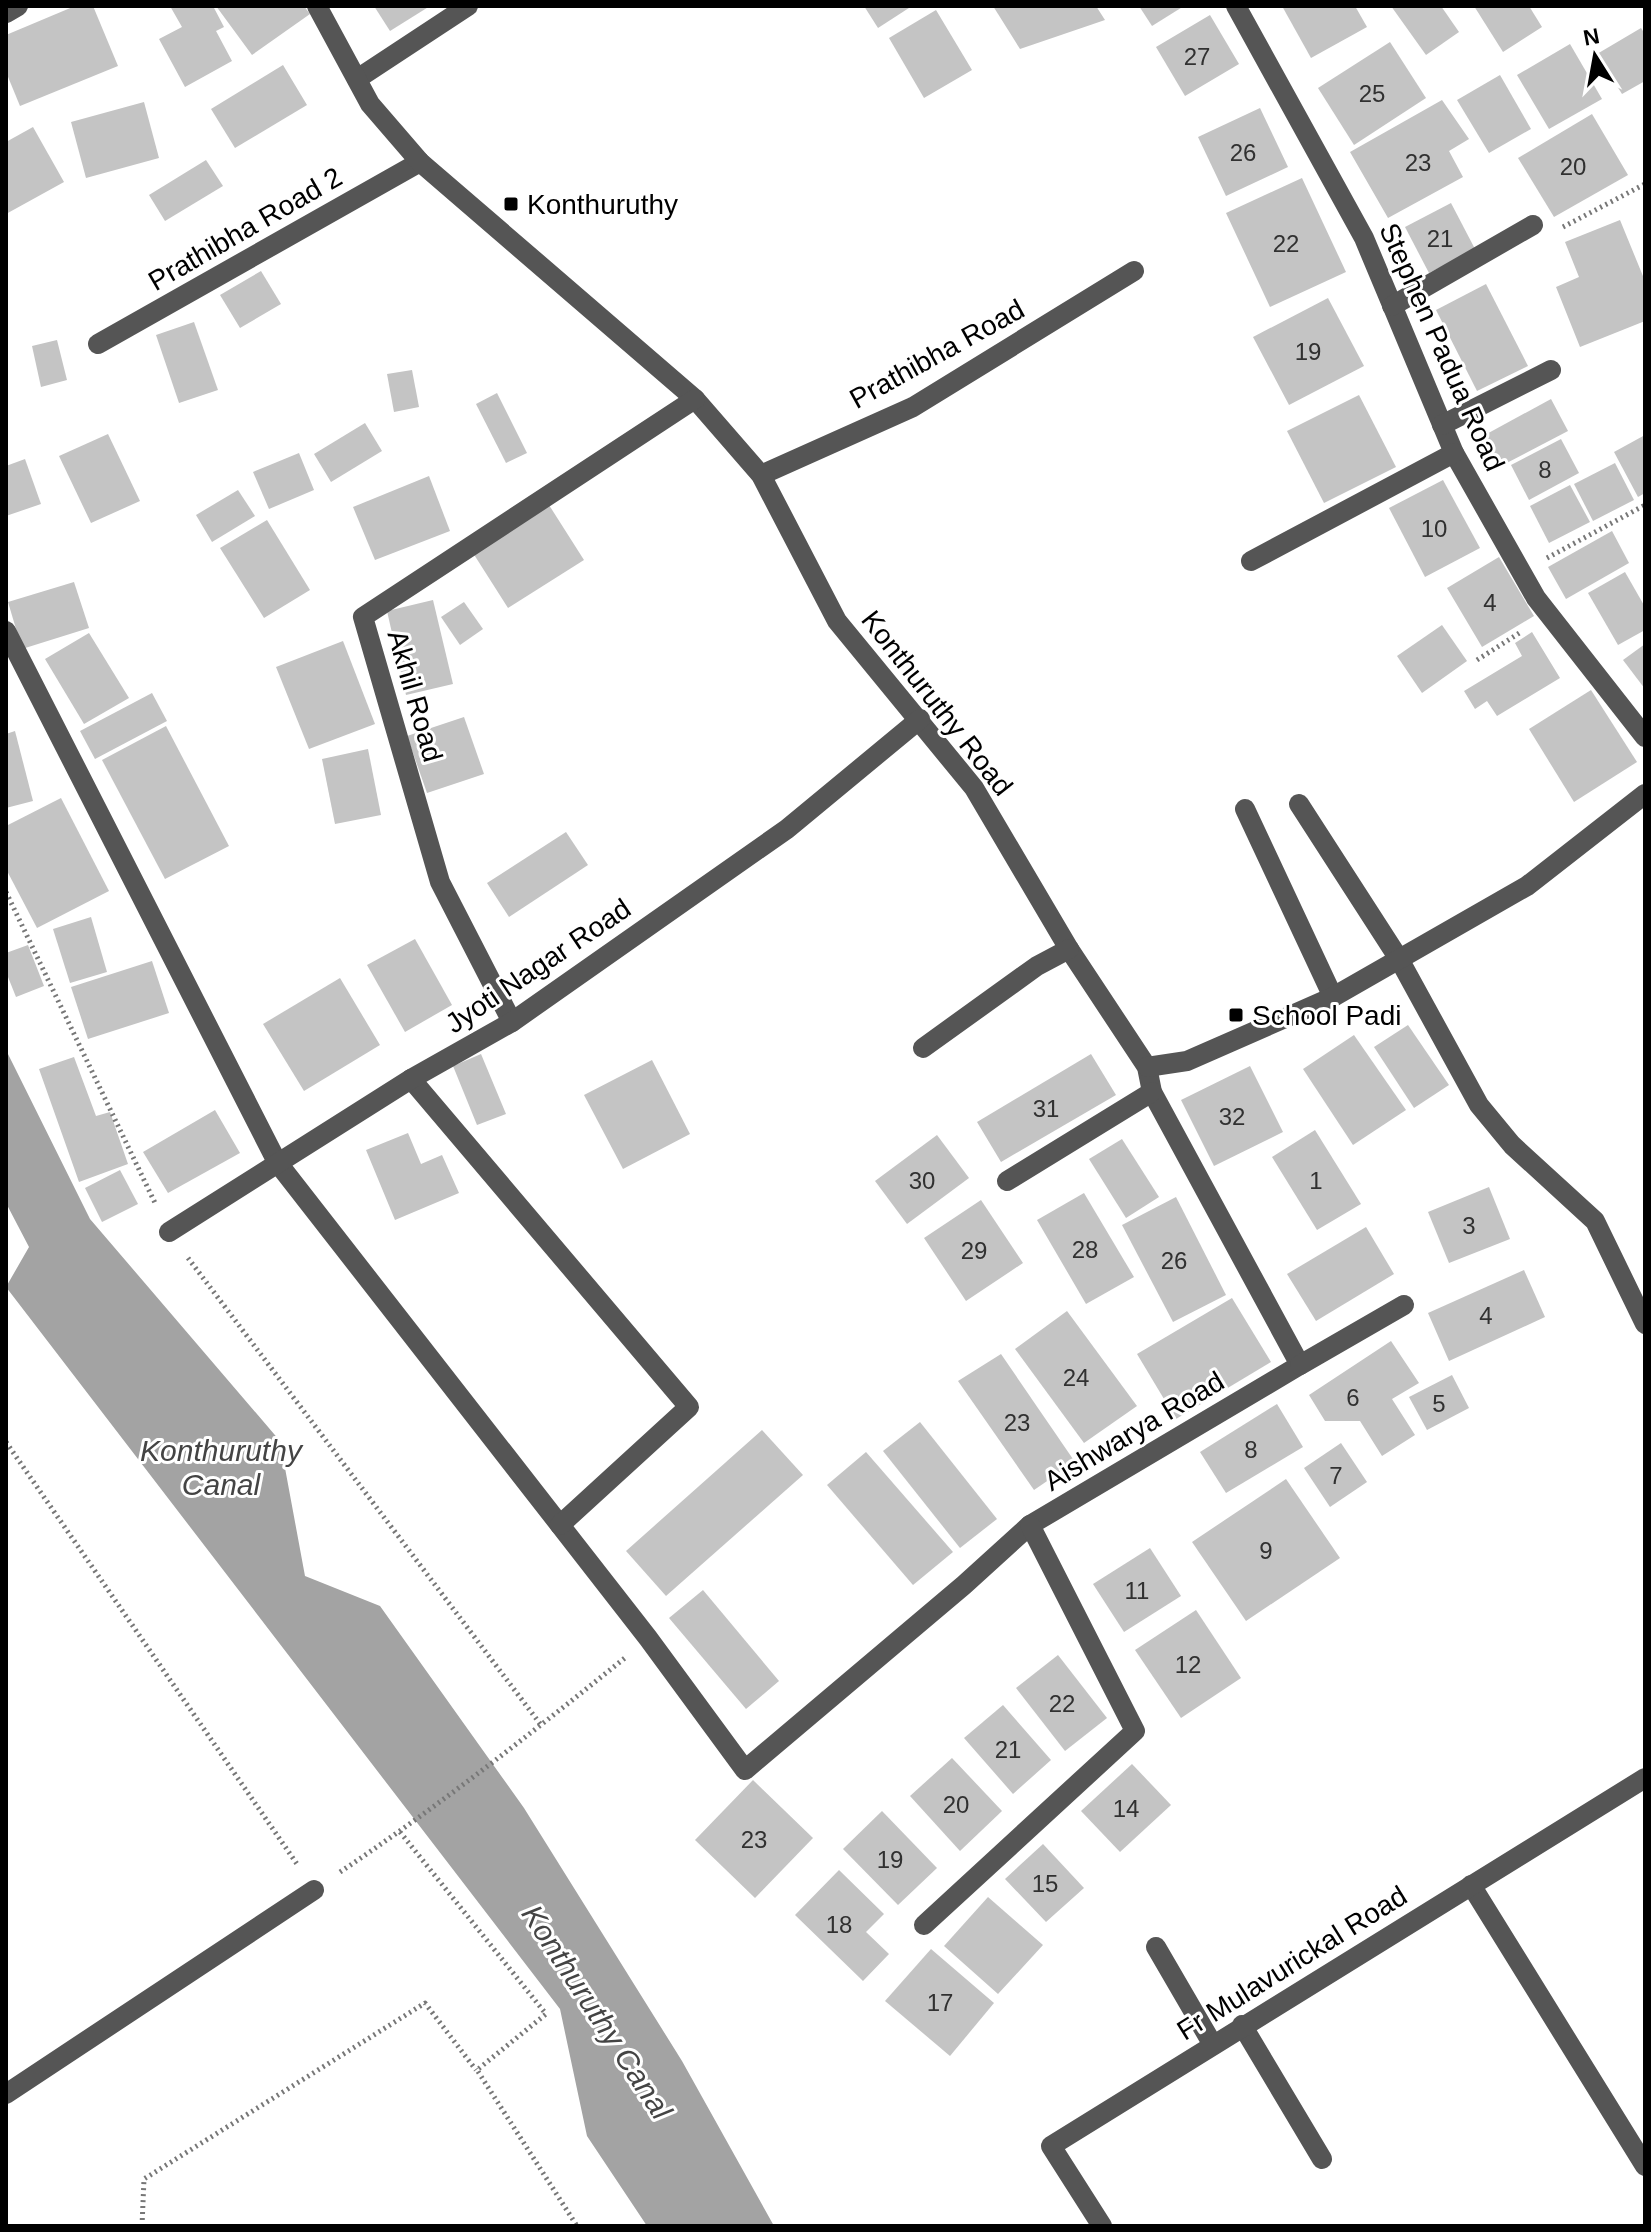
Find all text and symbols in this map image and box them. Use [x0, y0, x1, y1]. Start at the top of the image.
north arrow [1555, 16, 1635, 96]
text: N [1581, 23, 1601, 51]
house number: 27 [1184, 43, 1210, 70]
house number: 25 [1359, 80, 1385, 107]
house number: 26 [1230, 139, 1256, 166]
house number: 23 [1405, 149, 1431, 176]
house number: 20 [1560, 153, 1586, 180]
street label: Prathibha Road 2 [143, 161, 347, 297]
place label: Konthuruthy [527, 189, 678, 220]
marker: Konthuruthy [502, 195, 520, 213]
street label: Stephen Padua Road [1373, 218, 1511, 476]
house number: 21 [1427, 225, 1453, 252]
house number: 22 [1273, 230, 1299, 257]
street label: Prathibha Road [844, 293, 1030, 415]
house number: 19 [1295, 338, 1321, 365]
house number: 8 [1538, 456, 1552, 483]
house number: 10 [1421, 515, 1447, 542]
house number: 4 [1483, 589, 1497, 616]
street label: Konthuruthy Road [855, 605, 1019, 801]
street label: Akhil Road [381, 627, 449, 765]
street label: Jyoti Nagar Road [440, 893, 636, 1039]
place label: School Padi [1252, 1000, 1401, 1031]
marker: School Padi [1227, 1006, 1245, 1024]
house number: 31 [1033, 1095, 1059, 1122]
house number: 32 [1219, 1103, 1245, 1130]
house number: 30 [909, 1167, 935, 1194]
house number: 1 [1309, 1167, 1323, 1194]
house number: 3 [1462, 1212, 1476, 1239]
house number: 28 [1072, 1236, 1098, 1263]
house number: 29 [961, 1237, 987, 1264]
house number: 26 [1161, 1247, 1187, 1274]
house number: 4 [1479, 1302, 1493, 1329]
house number: 24 [1063, 1364, 1089, 1391]
street label: Aishwarya Road [1039, 1365, 1229, 1497]
house number: 6 [1346, 1384, 1360, 1411]
house number: 5 [1432, 1390, 1446, 1417]
house number: 23 [1004, 1409, 1030, 1436]
water label: Konthuruthy Canal [140, 1434, 304, 1501]
house number: 8 [1244, 1436, 1258, 1463]
house number: 7 [1329, 1462, 1343, 1489]
house number: 9 [1259, 1537, 1273, 1564]
house number: 11 [1125, 1577, 1149, 1604]
house number: 12 [1175, 1651, 1201, 1678]
house number: 22 [1049, 1690, 1075, 1717]
house number: 21 [995, 1736, 1021, 1763]
house number: 20 [943, 1791, 969, 1818]
house number: 14 [1113, 1795, 1139, 1822]
house number: 23 [741, 1826, 767, 1853]
house number: 19 [877, 1846, 903, 1873]
house number: 15 [1032, 1870, 1058, 1897]
street label: Fr Mulavurickal Road [1172, 1880, 1412, 2046]
water label: Konthuruthy Canal [515, 1899, 679, 2126]
house number: 18 [826, 1911, 852, 1938]
house number: 17 [927, 1989, 953, 2016]

